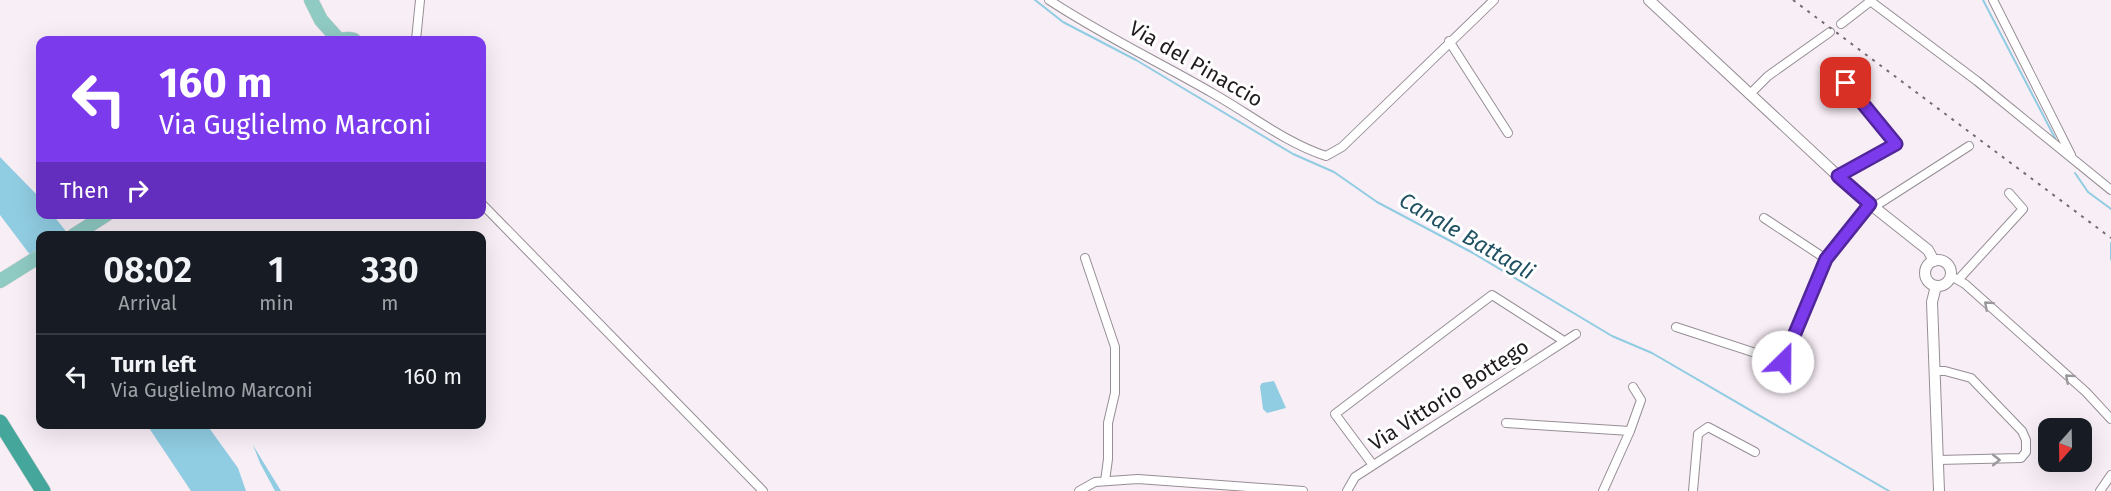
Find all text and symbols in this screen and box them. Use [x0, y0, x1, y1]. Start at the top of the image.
street label: Via del Pinaccio [1125, 15, 1267, 113]
pin [1820, 57, 1871, 108]
text: 160 m [159, 58, 272, 108]
icon: left [60, 60, 138, 138]
icon: arrive [1829, 66, 1862, 99]
text: Via Guglielmo Marconi [159, 109, 431, 141]
icon: right [121, 174, 154, 207]
text: Then [60, 177, 109, 204]
water label: Canale Battagli [1395, 186, 1539, 286]
text: 08:02 [103, 248, 192, 292]
text: 1 [268, 248, 285, 292]
text: 330 [361, 248, 419, 292]
text: Arrival [118, 291, 177, 315]
text: min [259, 291, 294, 315]
text: m [381, 291, 398, 315]
one-way arrow [1984, 301, 1995, 312]
position arrow [1751, 330, 1815, 394]
street label: Via Vittorio Bottego [1364, 334, 1534, 456]
text: Turn left [111, 351, 196, 378]
icon: left [60, 360, 93, 393]
text: 160 m [404, 363, 462, 390]
one-way arrow [2065, 374, 2076, 385]
text: Via Guglielmo Marconi [111, 378, 313, 402]
north arrow [2038, 418, 2092, 472]
map controls [2038, 418, 2092, 472]
one-way arrow [1992, 453, 2001, 466]

